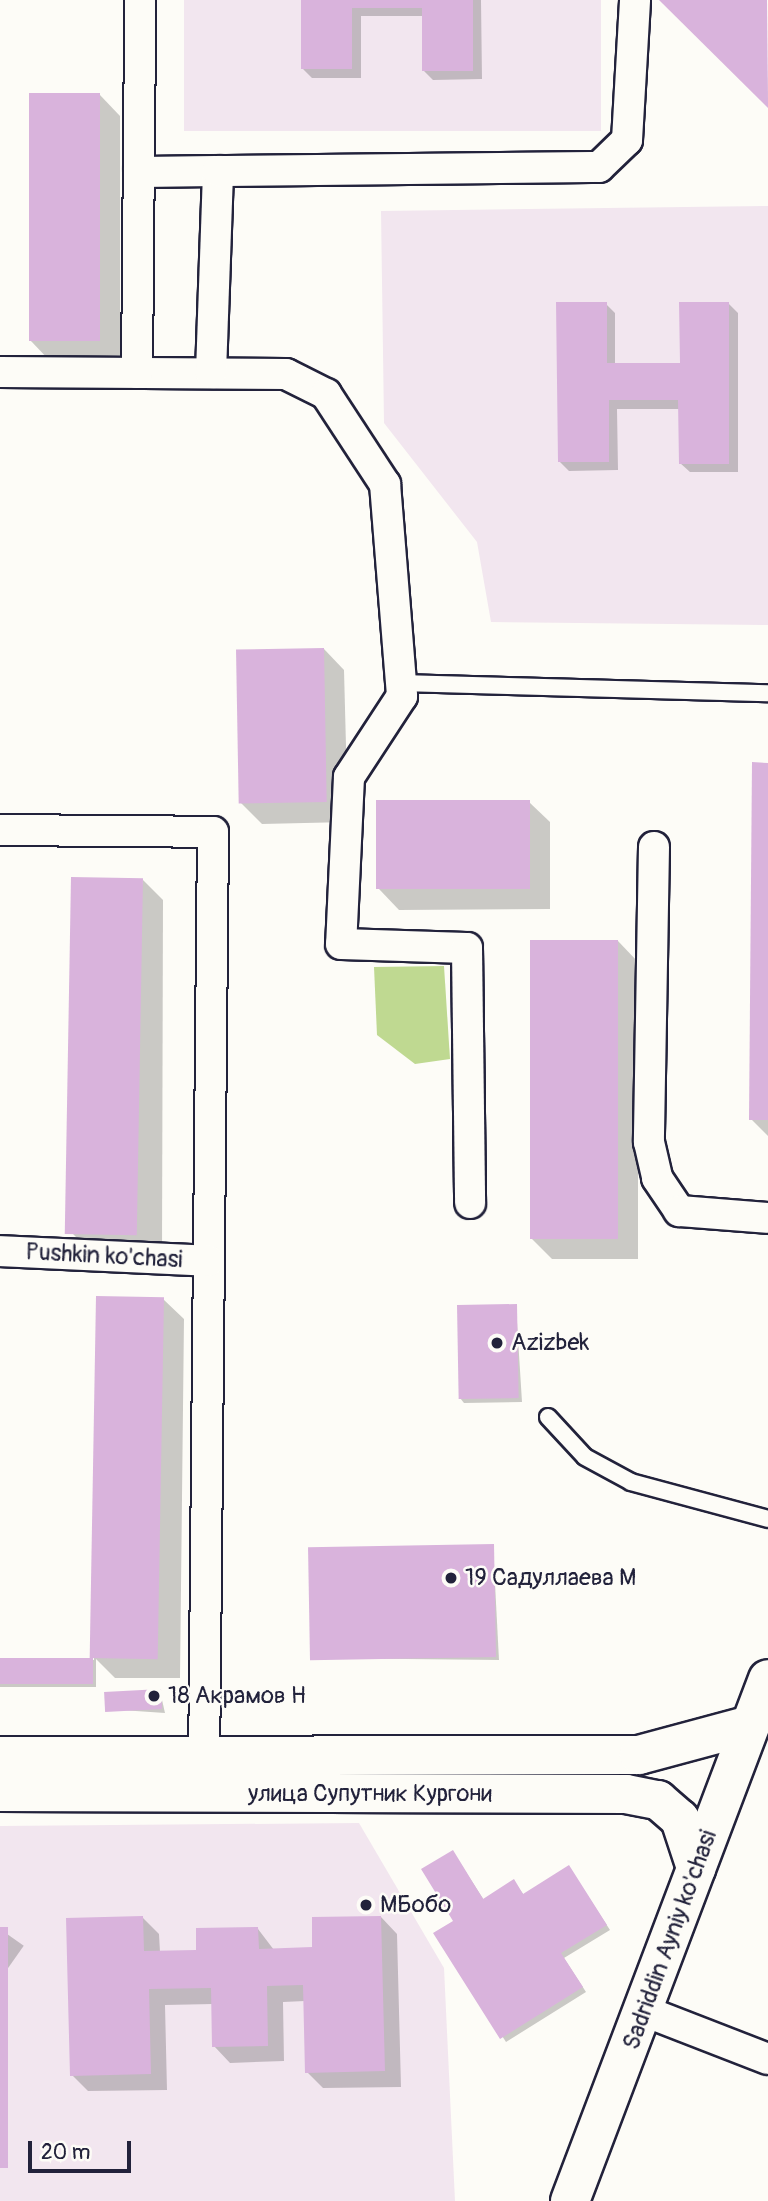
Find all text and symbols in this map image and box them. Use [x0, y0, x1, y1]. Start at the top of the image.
street label: Pushkin ko'chasi [25, 1238, 183, 1274]
place label: Azizbek [511, 1329, 589, 1357]
marker: Azizbek [489, 1335, 505, 1351]
place label: 19 Садуллаева М [465, 1564, 636, 1592]
marker: 19 Садуллаева М [443, 1570, 459, 1586]
place label: 18 Акрамов Н [168, 1682, 306, 1710]
marker: 18 Акрамов Н [146, 1688, 162, 1704]
street label: улица Супутник Кургони [248, 1780, 492, 1808]
street label: Sadriddin Ayniy ko'chasi [617, 1826, 723, 2054]
place label: МБобо [380, 1891, 451, 1919]
marker: МБобо [358, 1897, 374, 1913]
scale bar [32, 2128, 135, 2172]
text: 20 m [41, 2139, 90, 2166]

